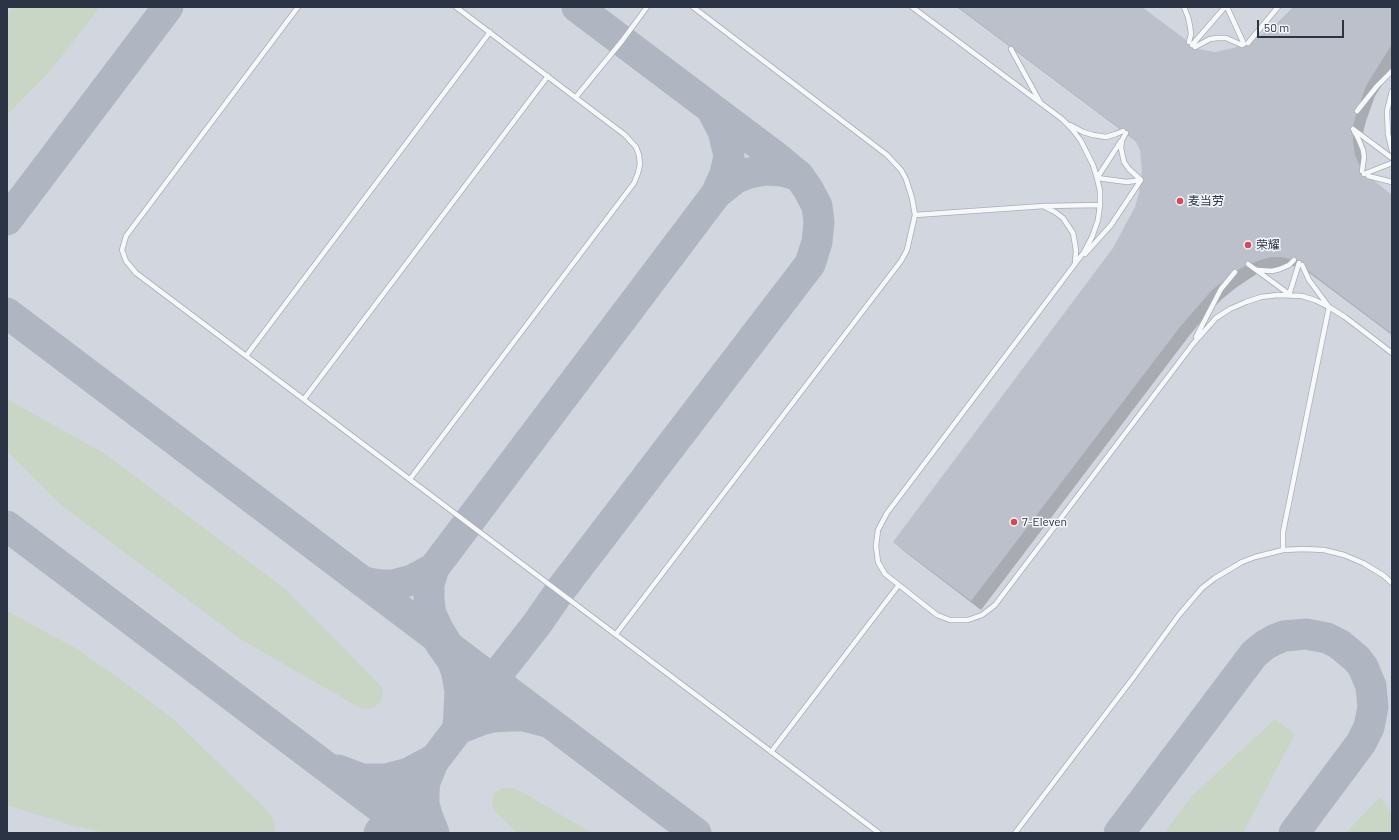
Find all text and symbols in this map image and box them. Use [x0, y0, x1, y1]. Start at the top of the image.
scale bar [1259, 12, 1346, 38]
text: 50 m [1264, 20, 1289, 34]
place label: 麦当劳 [1188, 194, 1224, 208]
marker: 麦当劳 [1175, 196, 1185, 206]
place label: 荣耀 [1256, 238, 1280, 252]
marker: 荣耀 [1243, 240, 1253, 250]
place label: 7-Eleven [1022, 515, 1067, 529]
marker: 7-Eleven [1009, 517, 1019, 527]

